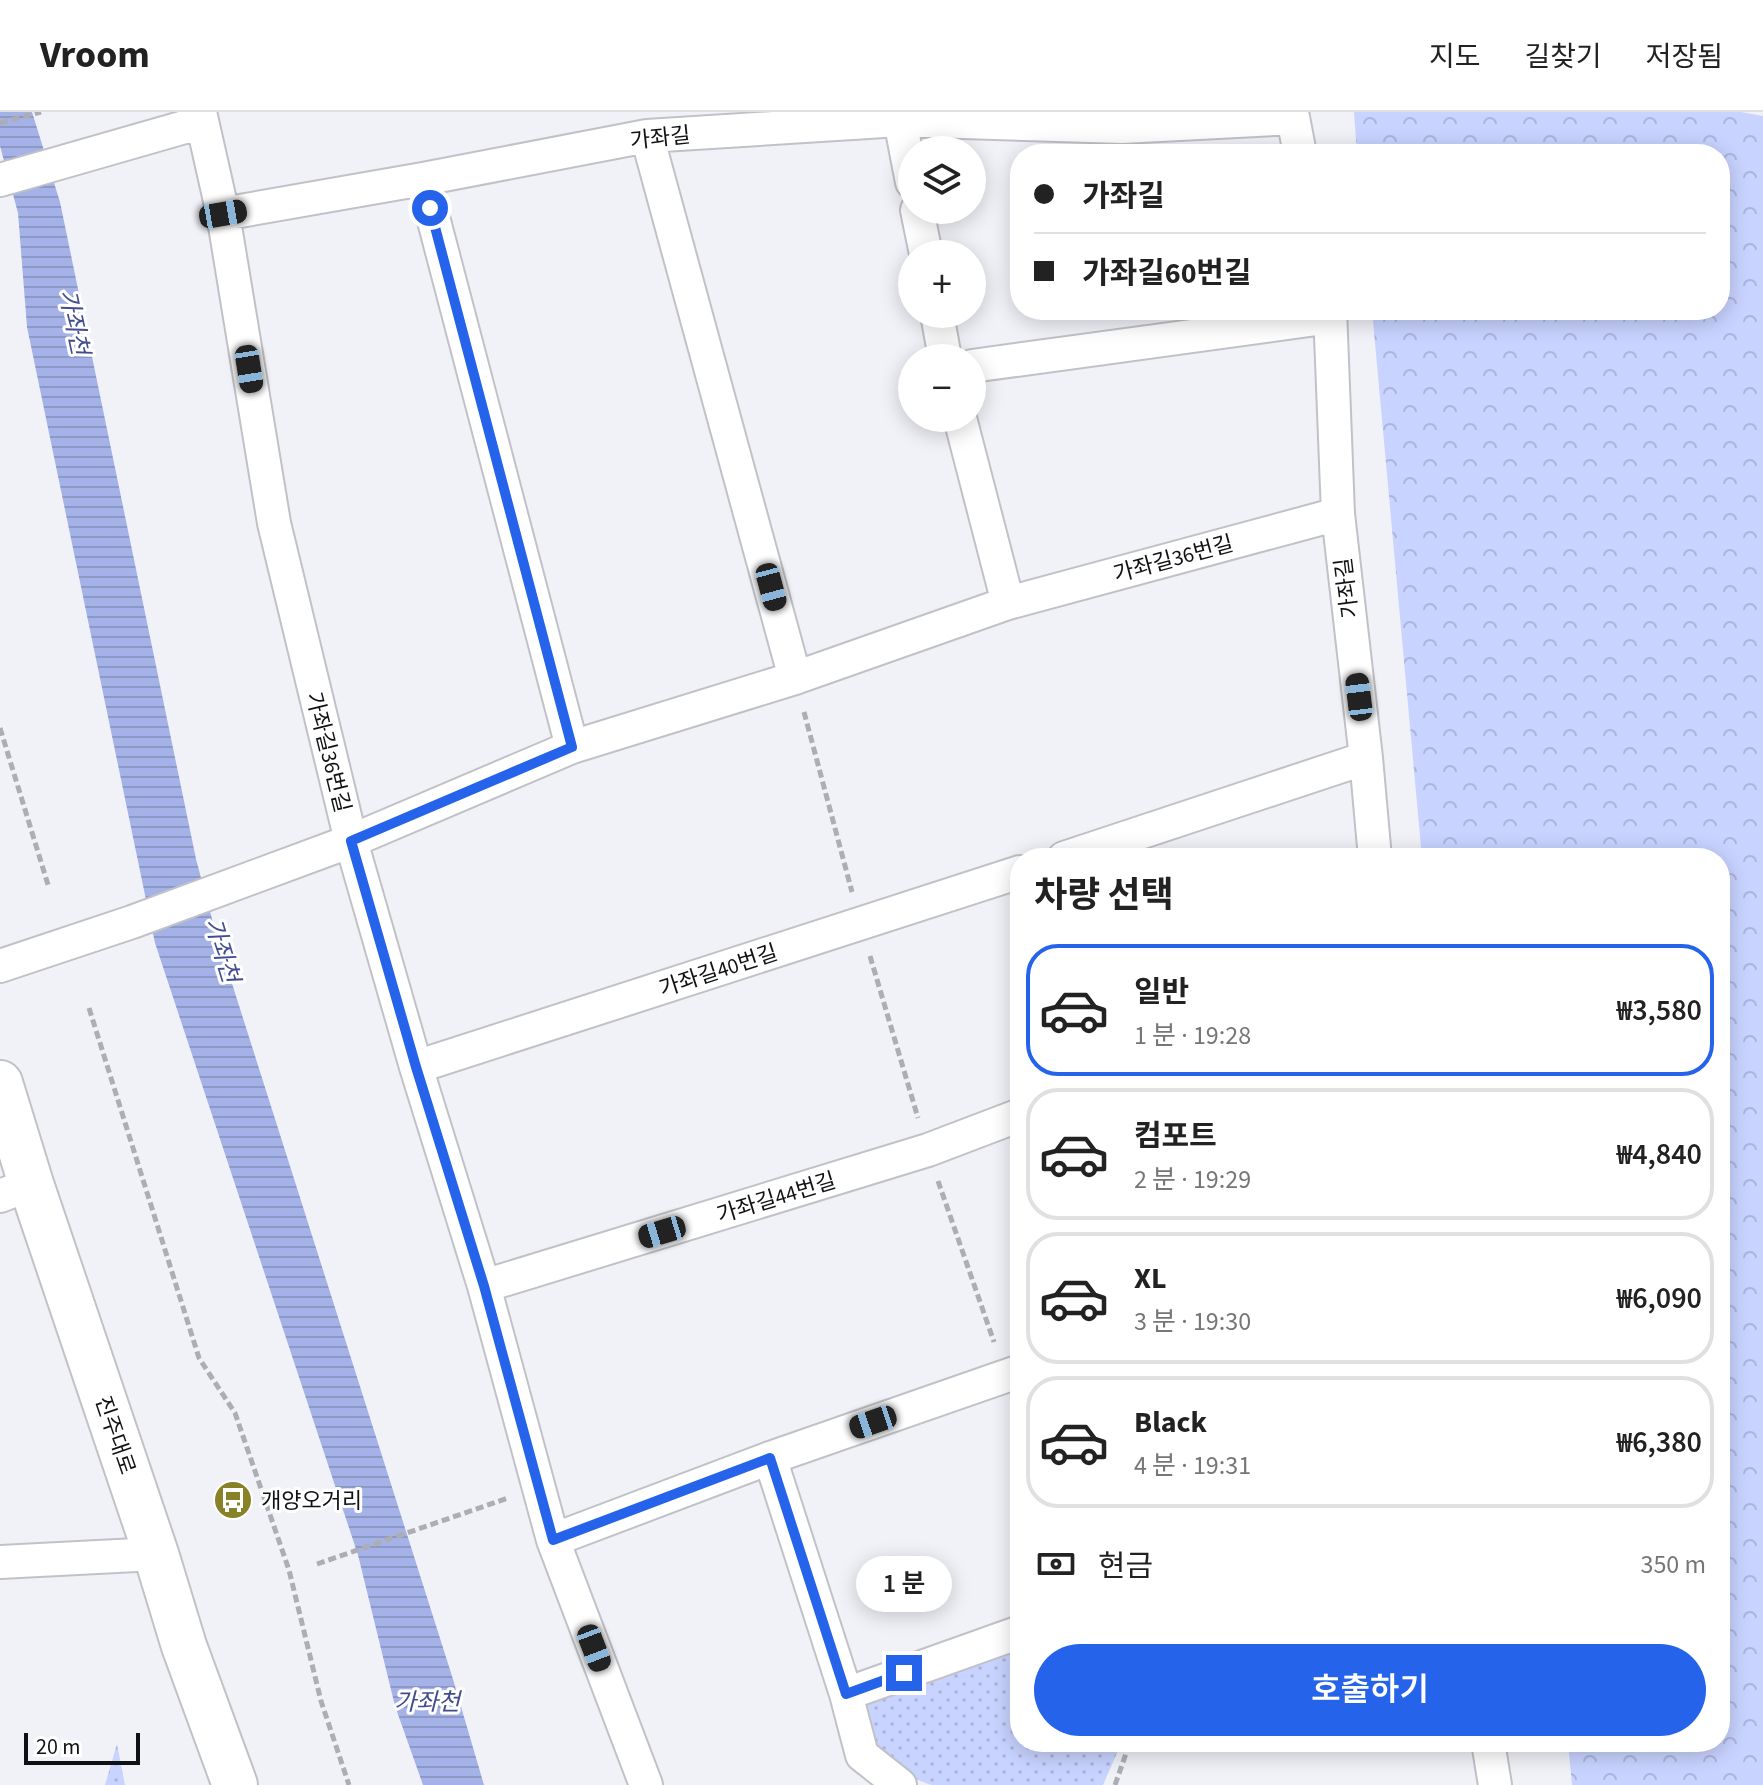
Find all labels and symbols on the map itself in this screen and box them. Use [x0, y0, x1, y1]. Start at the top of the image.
street label: 가좌길 [628, 119, 692, 157]
route start [412, 190, 448, 226]
car [197, 198, 249, 230]
water label: 가좌천 [50, 286, 98, 361]
car [233, 343, 265, 395]
street label: 가좌길36번길 [1110, 528, 1237, 590]
street label: 가좌길 [1327, 556, 1367, 620]
car [753, 561, 789, 613]
car [1344, 672, 1374, 722]
street label: 가좌길36번길 [298, 689, 358, 816]
water label: 가좌천 [195, 913, 249, 990]
street label: 가좌길40번길 [655, 937, 782, 1005]
street label: 가좌길44번길 [713, 1165, 840, 1231]
car [636, 1214, 688, 1250]
street label: 진주대로 [87, 1392, 143, 1479]
car [846, 1403, 900, 1441]
bus stop icon: 개양오거리 [212, 1479, 254, 1521]
place label: 개양오거리 [261, 1485, 362, 1517]
callout: 1 분 [856, 1557, 952, 1613]
car [574, 1621, 614, 1675]
route end [886, 1655, 922, 1691]
water label: 가좌천 [394, 1685, 463, 1720]
scale bar [24, 1729, 140, 1765]

